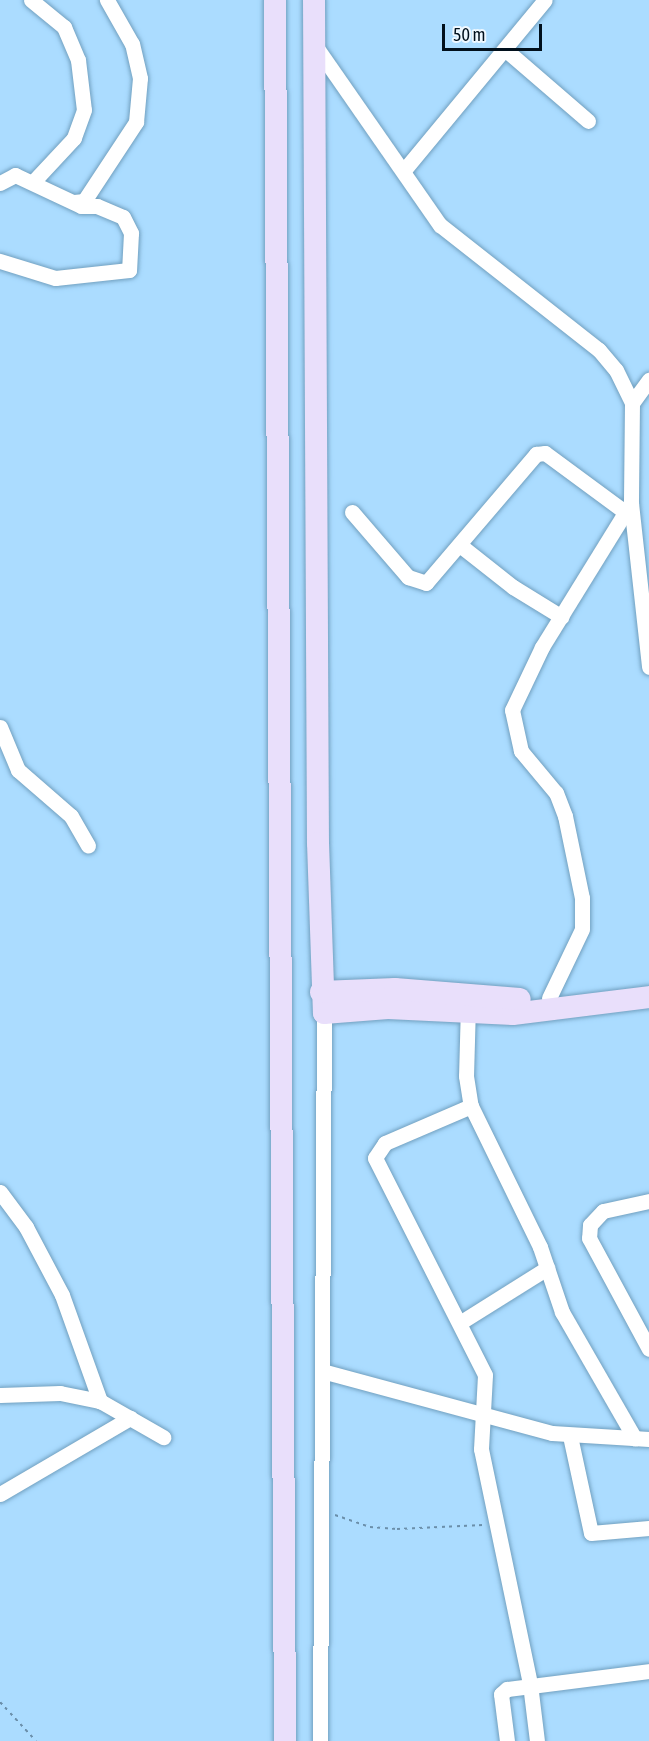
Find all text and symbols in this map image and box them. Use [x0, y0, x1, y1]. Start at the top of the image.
scale bar [445, 12, 546, 50]
text: 50 m [453, 24, 485, 45]

